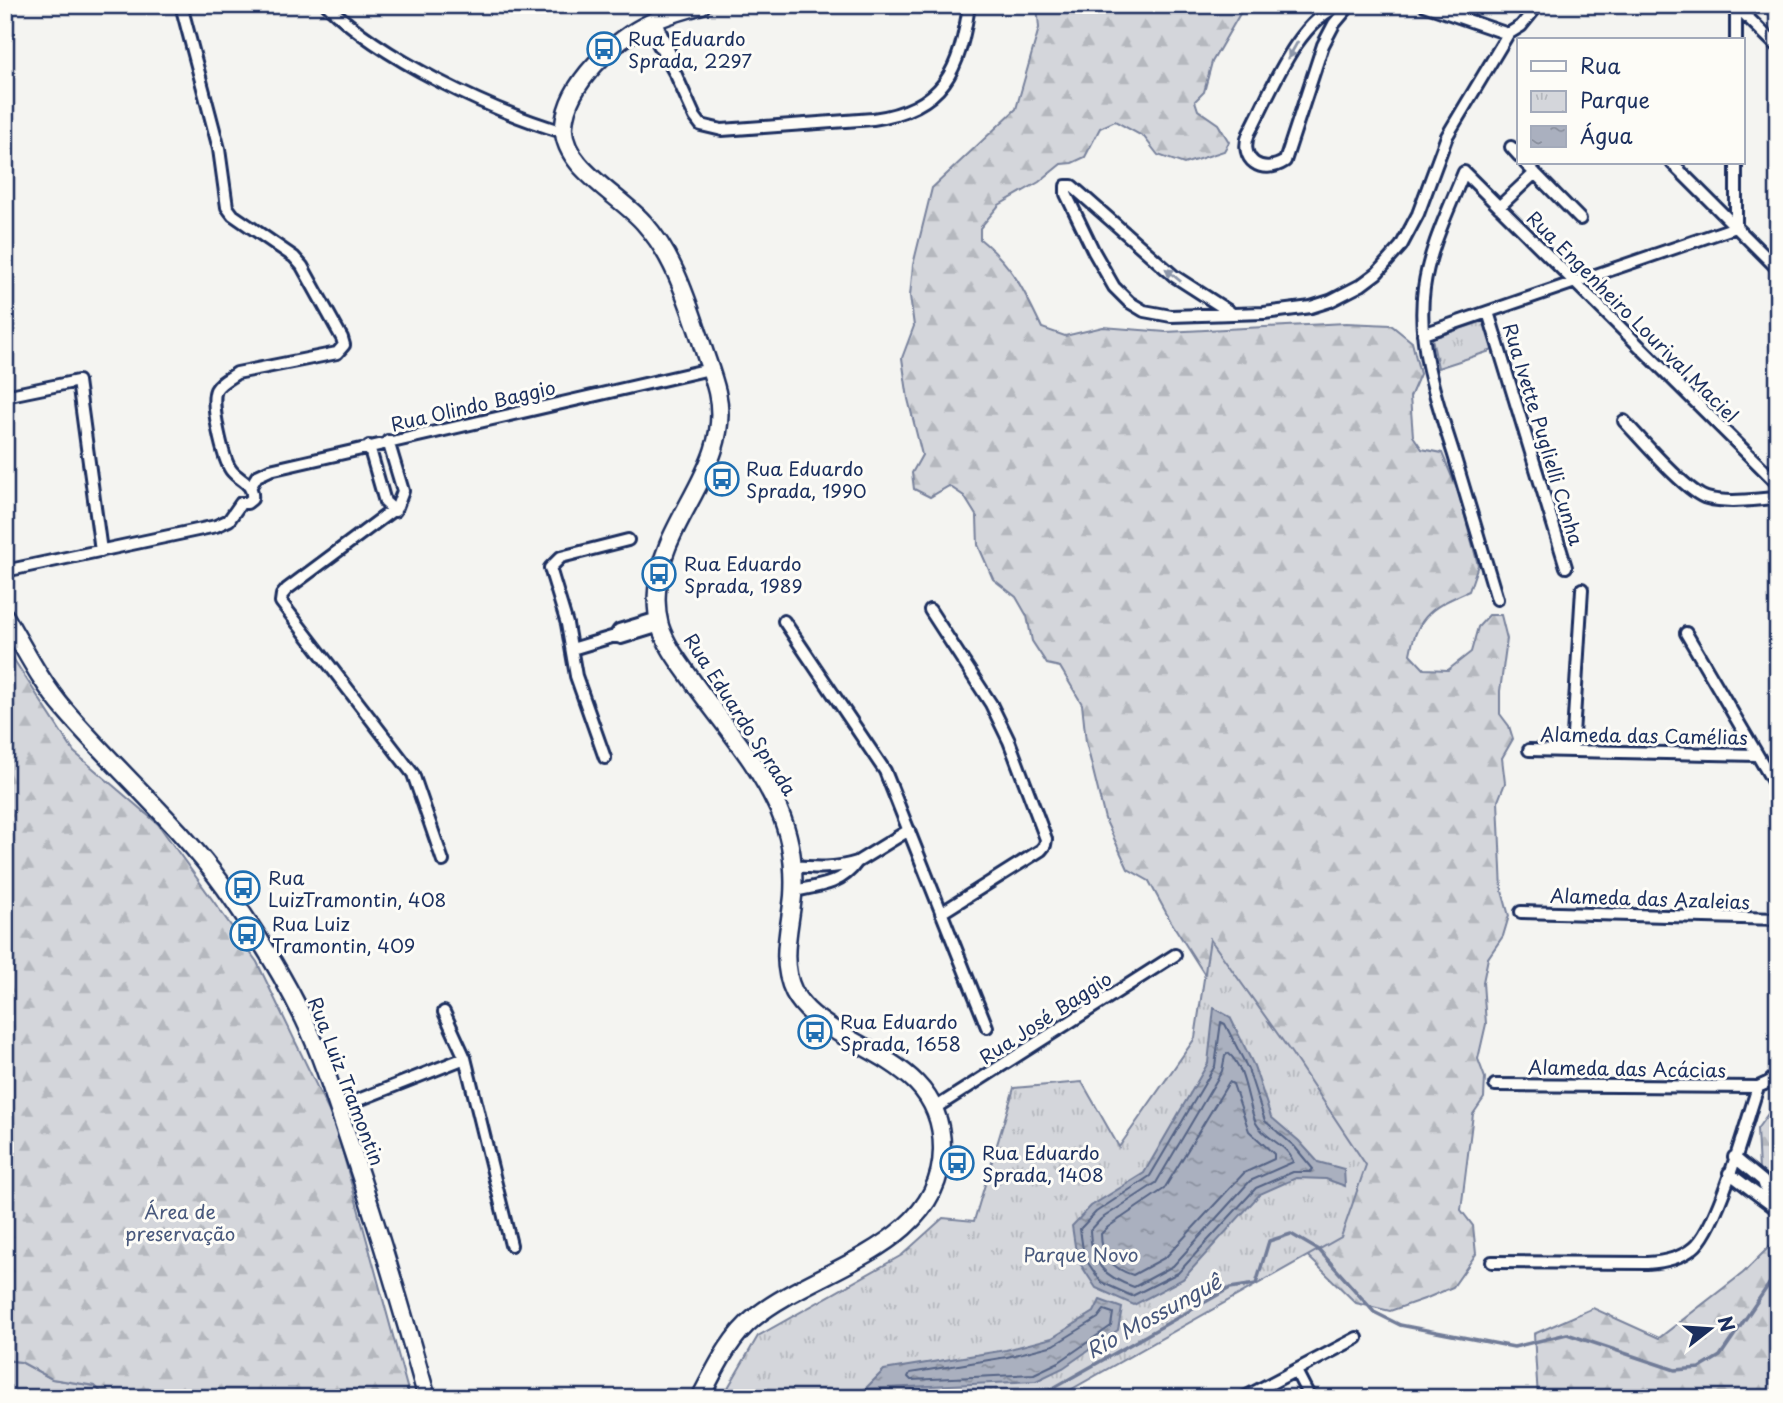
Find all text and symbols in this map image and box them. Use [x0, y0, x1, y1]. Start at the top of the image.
place label: Rua Eduardo Sprada, 2297 [628, 24, 752, 74]
bus stop icon: Rua Eduardo Sprada, 2297 [585, 30, 623, 68]
legend [1517, 38, 1744, 164]
one-way arrow [1287, 40, 1299, 60]
text: Rua [1580, 49, 1621, 81]
text: Parque [1580, 83, 1650, 115]
text: Água [1580, 119, 1633, 151]
street label: Rua Engenheiro Lourival Maciel [1521, 204, 1745, 428]
one-way arrow [1165, 268, 1182, 283]
street label: Rua Ivette Puglielli Cunha [1497, 319, 1591, 549]
street label: Rua Olindo Baggio [388, 372, 558, 438]
place label: Rua Eduardo Sprada, 1990 [746, 454, 867, 504]
bus stop icon: Rua Eduardo Sprada, 1990 [703, 460, 741, 498]
place label: Rua Eduardo Sprada, 1989 [684, 549, 803, 599]
bus stop icon: Rua Eduardo Sprada, 1989 [640, 555, 678, 593]
street label: Rua Eduardo Sprada [678, 627, 804, 801]
street label: Alameda das Camélias [1540, 719, 1748, 751]
place label: Rua LuizTramontin, 408 [268, 863, 447, 913]
bus stop icon: Rua LuizTramontin, 408 [224, 869, 262, 907]
street label: Alameda das Azaleias [1549, 881, 1751, 915]
place label: Rua Luiz Tramontin, 409 [272, 909, 415, 959]
bus stop icon: Rua Luiz Tramontin, 409 [228, 915, 266, 953]
street label: Rua José Baggio [973, 964, 1117, 1070]
street label: Rua Luiz Tramontin [302, 993, 392, 1169]
place label: Rua Eduardo Sprada, 1658 [840, 1007, 961, 1057]
bus stop icon: Rua Eduardo Sprada, 1658 [796, 1013, 834, 1051]
street label: Alameda das Acácias [1528, 1052, 1726, 1084]
place label: Rua Eduardo Sprada, 1408 [982, 1138, 1104, 1188]
bus stop icon: Rua Eduardo Sprada, 1408 [938, 1144, 976, 1182]
park label: Área de preservação [125, 1197, 235, 1247]
park label: Parque Novo [1023, 1240, 1139, 1268]
water label: Rio Mossunguê [1079, 1264, 1228, 1365]
north arrow [1674, 1294, 1744, 1364]
text: N [1712, 1312, 1743, 1335]

